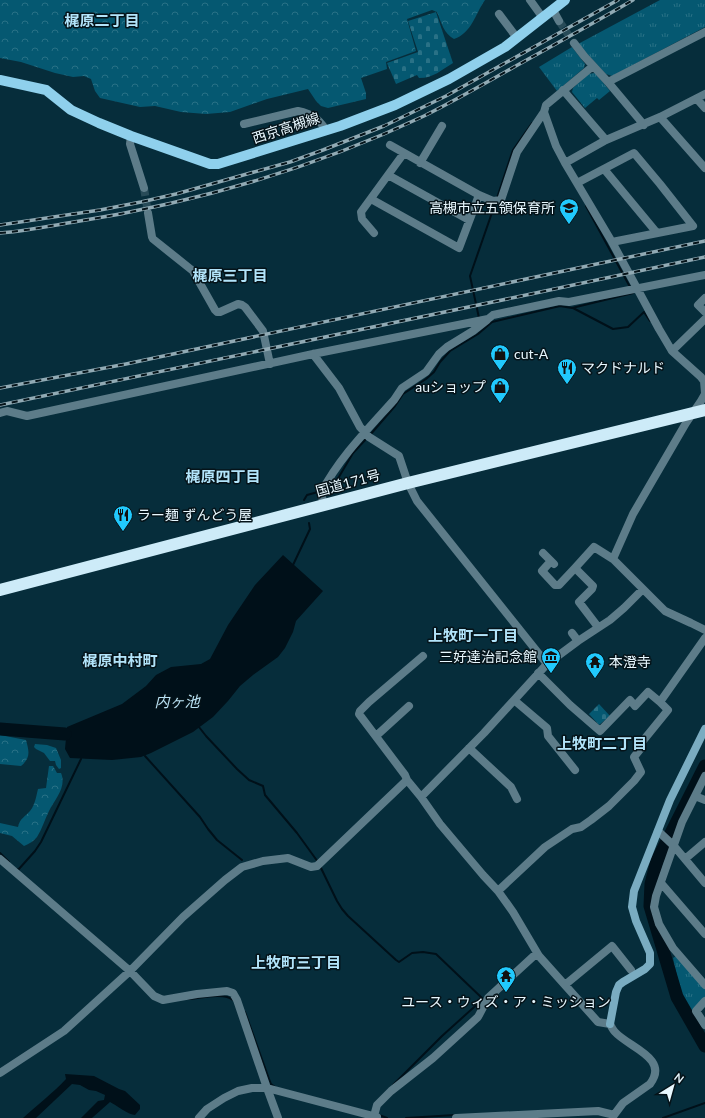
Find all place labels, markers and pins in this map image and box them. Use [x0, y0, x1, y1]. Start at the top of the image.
school or university icon: 高槻市立五領保育所 [558, 197, 580, 225]
place label: 高槻市立五領保育所 [429, 199, 555, 216]
shop icon: cut-A [489, 343, 511, 371]
place label: cut-A [514, 345, 549, 362]
restaurant icon: マクドナルド [556, 357, 578, 385]
place label: マクドナルド [581, 359, 665, 376]
shop icon: auショップ [489, 376, 511, 404]
place label: auショップ [415, 378, 486, 395]
restaurant icon: ラー麺 ずんどう屋 [112, 504, 134, 532]
place label: ラー麺 ずんどう屋 [137, 506, 252, 523]
museum icon: 三好達治記念館 [540, 646, 562, 674]
place label: 三好達治記念館 [439, 648, 537, 665]
temple icon: 本澄寺 [584, 651, 606, 679]
place label: 本澄寺 [609, 653, 651, 670]
temple icon: ユース・ウィズ・ア・ミッション [495, 965, 517, 993]
place label: ユース・ウィズ・ア・ミッション [401, 993, 611, 1010]

